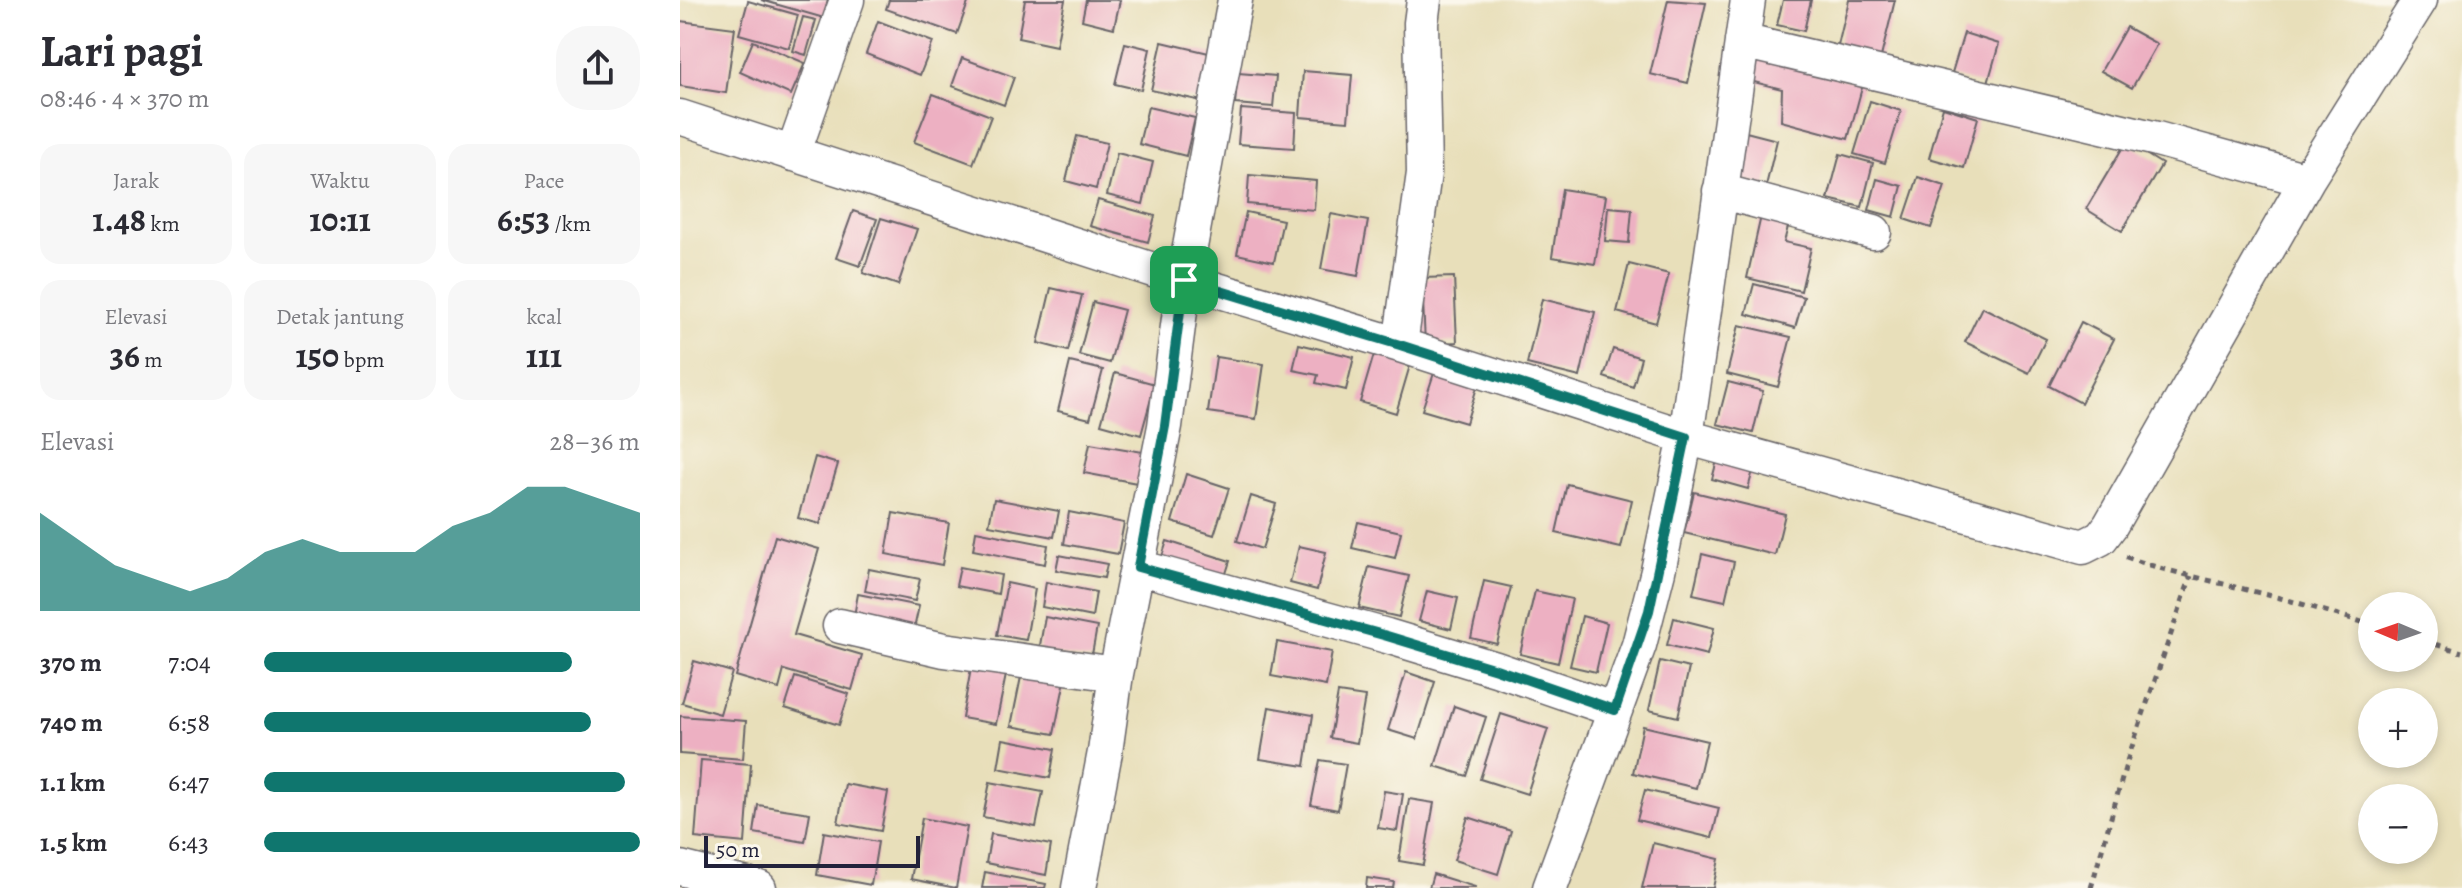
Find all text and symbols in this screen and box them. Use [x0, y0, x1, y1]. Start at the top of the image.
text: Lari pagi [40, 21, 203, 81]
button: share [556, 26, 640, 110]
text: 08:46 · 4 × 370 m [40, 81, 210, 116]
text: Jarak [113, 166, 159, 196]
text: Waktu [310, 166, 370, 196]
text: Pace [524, 166, 564, 196]
text: 1.48 [92, 196, 146, 243]
text: 10:11 [309, 196, 371, 243]
text: 6:53 [497, 196, 550, 243]
text: km [146, 209, 180, 239]
text: /km [550, 209, 591, 239]
pin [1150, 246, 1218, 314]
icon: arrive [1162, 258, 1206, 302]
text: Elevasi [105, 302, 167, 332]
text: Detak jantung [276, 302, 404, 332]
text: kcal [526, 302, 562, 332]
text: 36 [109, 332, 140, 379]
text: 150 [295, 332, 339, 379]
text: 111 [526, 332, 562, 379]
text: m [140, 345, 163, 375]
text: bpm [339, 345, 385, 375]
text: Elevasi [40, 424, 114, 459]
text: 28–36 m [550, 424, 640, 459]
north arrow [2358, 592, 2438, 672]
map controls [2358, 592, 2438, 864]
text: 370 m [40, 645, 102, 680]
text: 7:04 [168, 645, 211, 680]
button: + [2358, 688, 2438, 768]
text: 740 m [40, 705, 103, 740]
text: 6:58 [168, 705, 210, 740]
text: 1.1 km [40, 765, 106, 800]
text: 6:47 [168, 765, 209, 800]
button: − [2358, 784, 2438, 864]
text: 1.5 km [40, 825, 107, 860]
text: 6:43 [168, 825, 209, 860]
scale bar [704, 832, 920, 868]
text: 50 m [716, 835, 760, 865]

